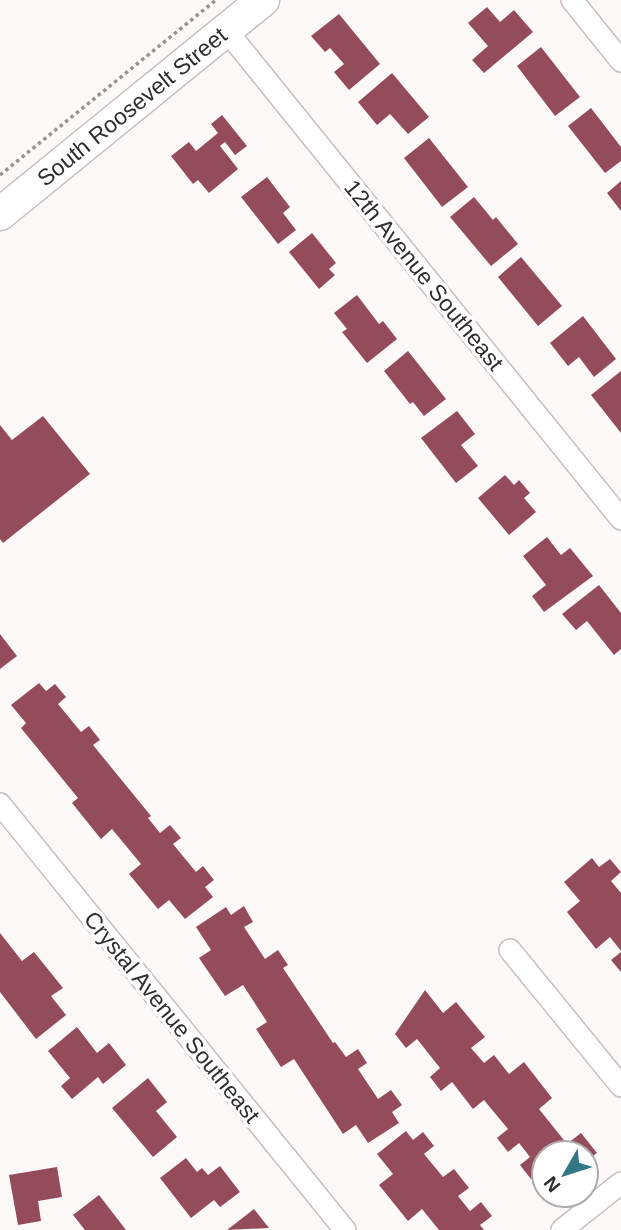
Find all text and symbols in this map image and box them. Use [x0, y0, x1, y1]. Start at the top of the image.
street label: South Roosevelt Street [32, 22, 232, 191]
street label: 12th Avenue Southeast [339, 175, 509, 376]
street label: Crystal Avenue Southeast [79, 906, 266, 1128]
north arrow [530, 1139, 600, 1209]
text: N [540, 1172, 565, 1196]

